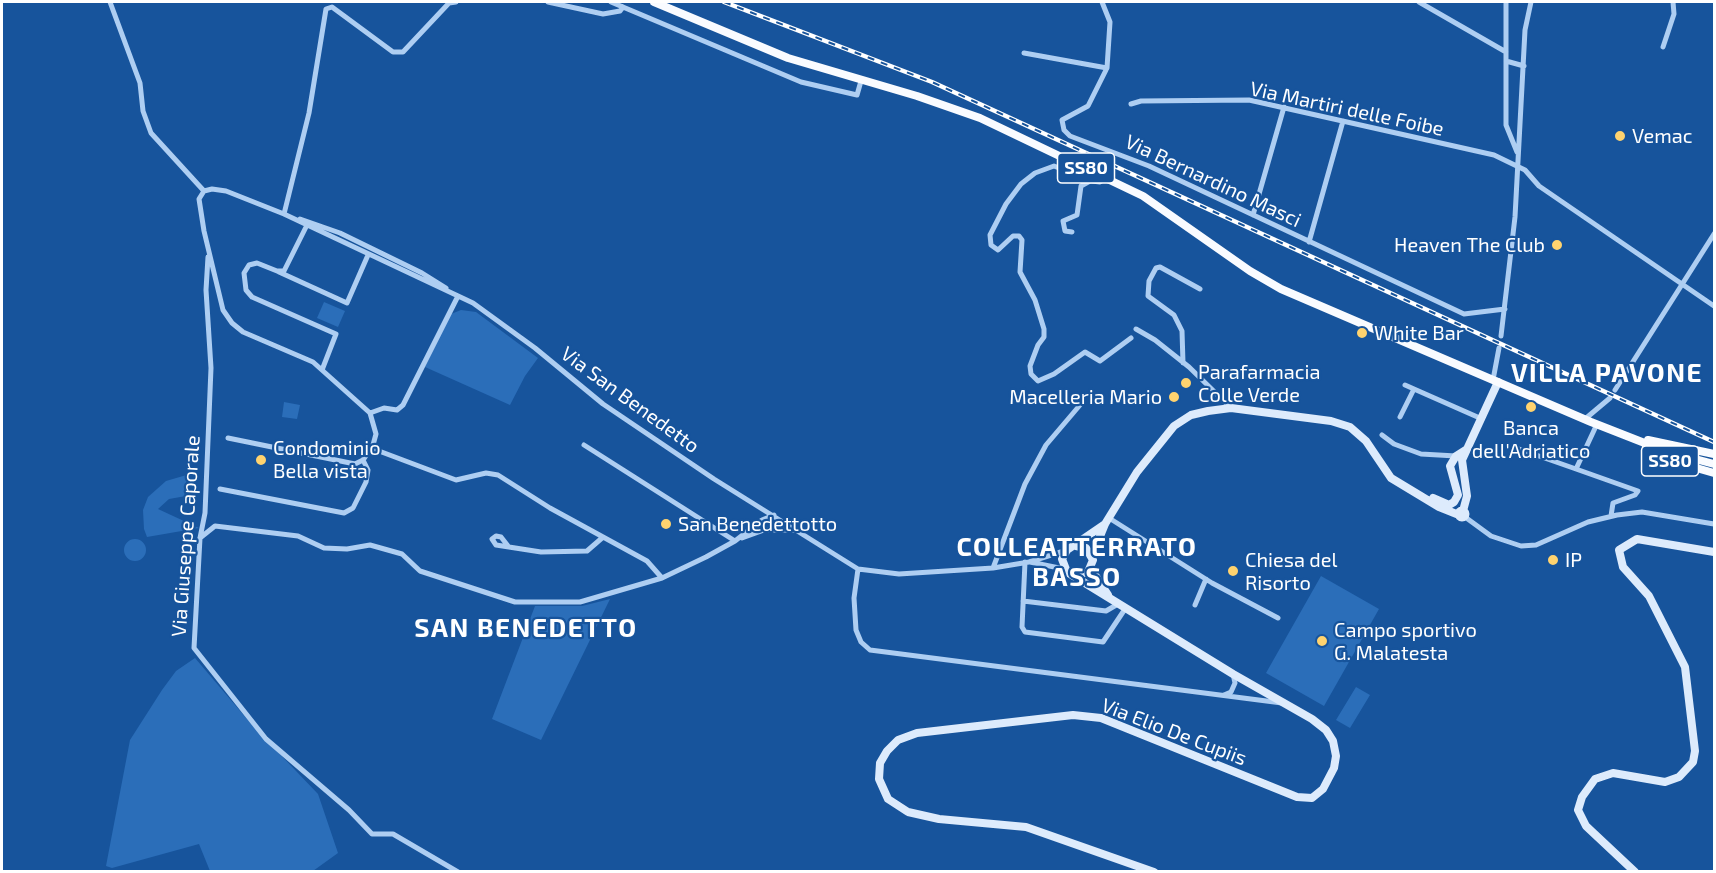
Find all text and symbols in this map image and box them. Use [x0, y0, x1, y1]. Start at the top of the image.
street label: Via Martiri delle Foibe [1248, 77, 1446, 141]
place label: Vemac [1632, 124, 1692, 148]
marker: Vemac [1613, 129, 1627, 143]
street label: Via Bernardino Masci [1121, 130, 1305, 232]
road number: SS80 [1058, 153, 1114, 183]
place label: Heaven The Club [1394, 233, 1545, 257]
marker: Heaven The Club [1550, 238, 1564, 252]
place label: White Bar [1374, 321, 1464, 345]
marker: White Bar [1355, 326, 1369, 340]
street label: Via San Benedetto [556, 342, 704, 458]
district label: VILLA PAVONE [1511, 357, 1703, 389]
place label: Parafarmacia Colle Verde [1198, 360, 1321, 407]
marker: Parafarmacia Colle Verde [1179, 376, 1193, 390]
place label: Macelleria Mario [1009, 385, 1162, 409]
marker: Macelleria Mario [1167, 390, 1181, 404]
marker: Banca dell'Adriatico [1524, 400, 1538, 414]
place label: Banca dell'Adriatico [1472, 416, 1590, 463]
street label: Via Giuseppe Caporale [167, 434, 205, 638]
place label: Condominio Bella vista [273, 436, 381, 483]
road number: SS80 [1642, 446, 1698, 476]
marker: Condominio Bella vista [254, 453, 268, 467]
place label: San Benedettotto [678, 512, 837, 536]
marker: San Benedettotto [659, 517, 673, 531]
district label: COLLEATTERRATO BASSO [957, 531, 1197, 592]
place label: Chiesa del Risorto [1245, 548, 1337, 595]
place label: IP [1565, 548, 1582, 572]
marker: IP [1546, 553, 1560, 567]
marker: Chiesa del Risorto [1226, 564, 1240, 578]
district label: SAN BENEDETTO [414, 612, 638, 644]
place label: Campo sportivo G. Malatesta [1334, 618, 1477, 665]
marker: Campo sportivo G. Malatesta [1315, 634, 1329, 648]
street label: Via Elio De Cupiis [1098, 693, 1250, 771]

